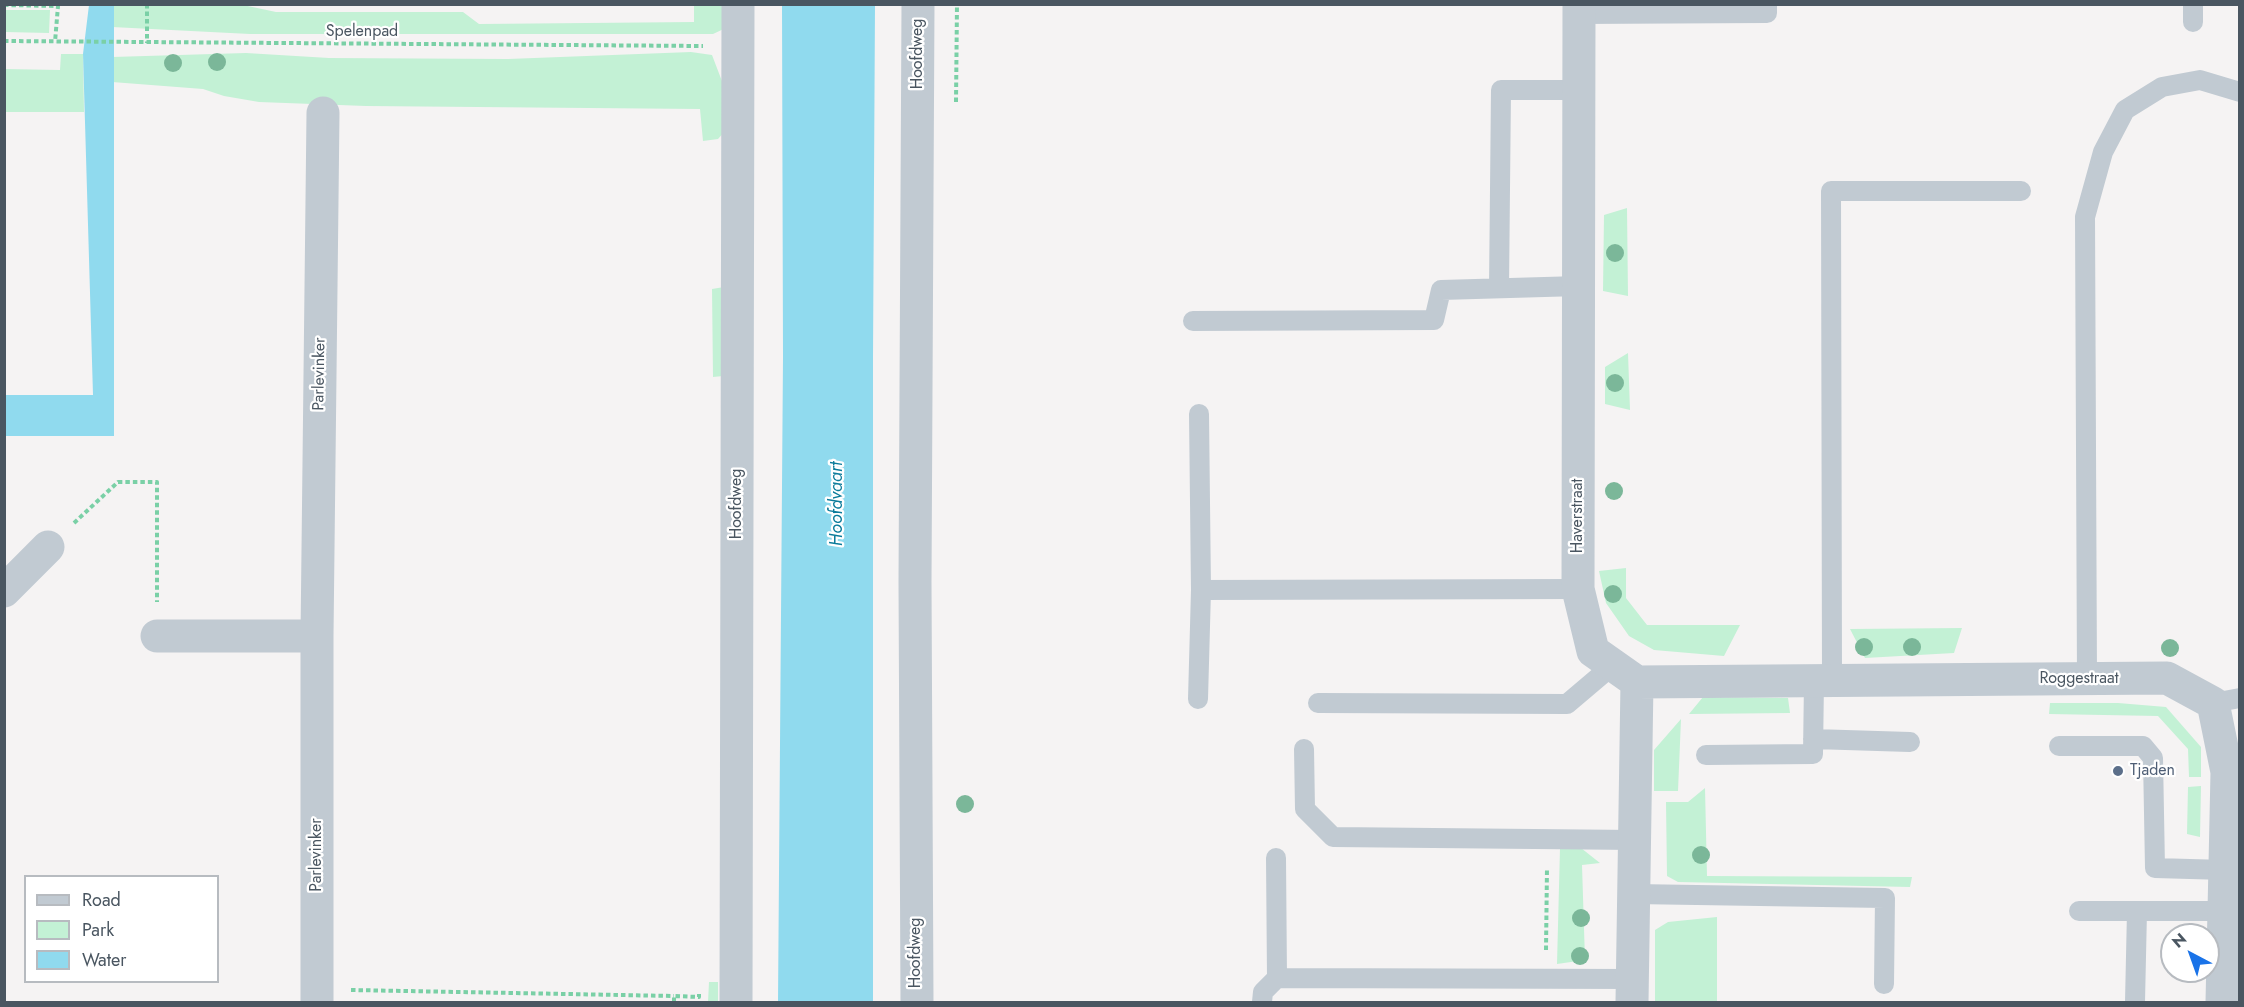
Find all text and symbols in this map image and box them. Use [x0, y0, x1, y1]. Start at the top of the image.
street label: Hoofdweg [908, 19, 928, 89]
street label: Spelenpad [326, 22, 398, 42]
street label: Parlevinker [310, 337, 330, 411]
water label: Hoofdvaart [827, 462, 849, 546]
street label: Hoofdweg [727, 469, 747, 539]
street label: Haverstraat [1568, 479, 1588, 553]
street label: Roggestraat [2039, 669, 2119, 689]
place label: Tjaden [2130, 761, 2175, 781]
marker: Tjaden [2111, 764, 2125, 778]
street label: Parlevinker [307, 818, 327, 892]
legend [24, 875, 219, 983]
text: Road [82, 887, 121, 913]
text: Park [82, 917, 114, 943]
street label: Hoofdweg [906, 918, 926, 988]
north arrow [2160, 923, 2220, 983]
text: N [2167, 928, 2192, 953]
text: Water [82, 947, 126, 973]

